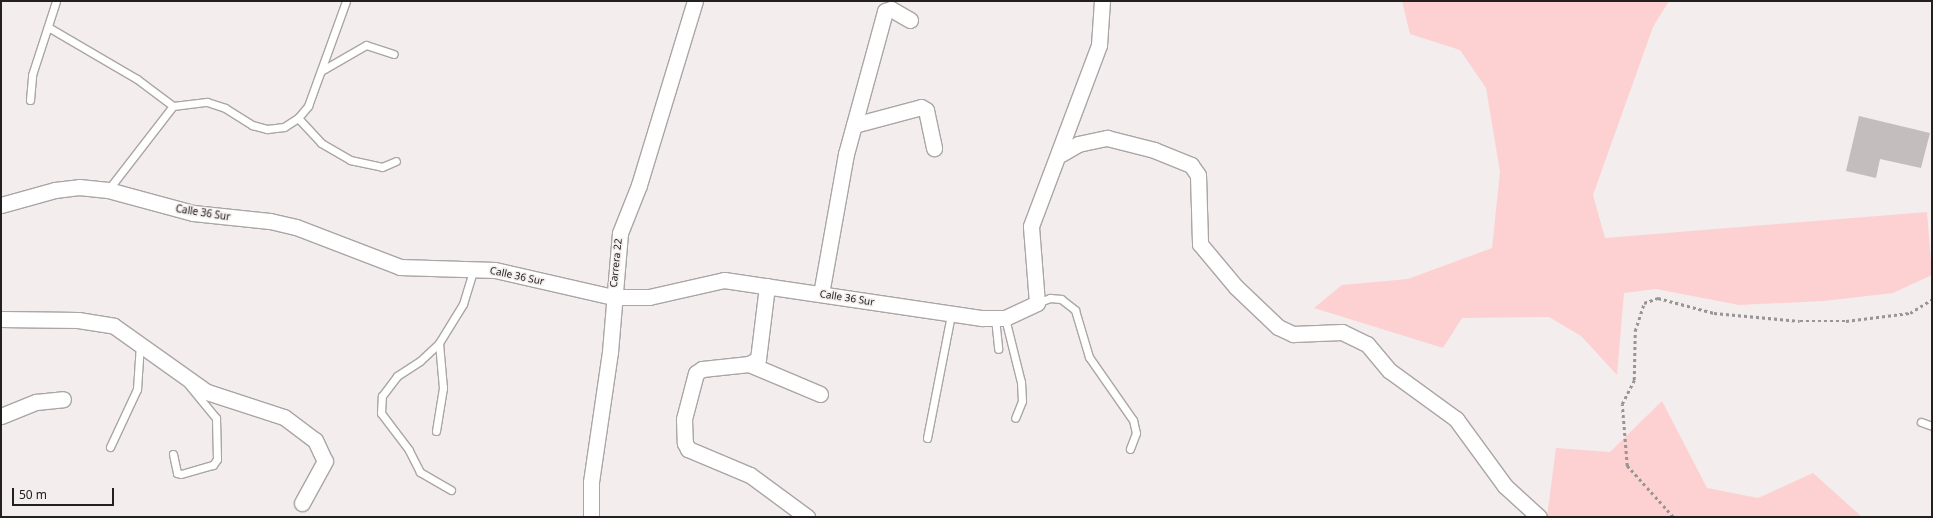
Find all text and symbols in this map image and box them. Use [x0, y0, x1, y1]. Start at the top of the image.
street label: Calle 36 Sur [175, 203, 231, 223]
street label: Carrera 22 [607, 238, 625, 288]
street label: Calle 36 Sur [489, 264, 545, 288]
street label: Calle 36 Sur [819, 288, 875, 308]
scale bar [14, 480, 116, 506]
text: 50 m [19, 486, 47, 503]

